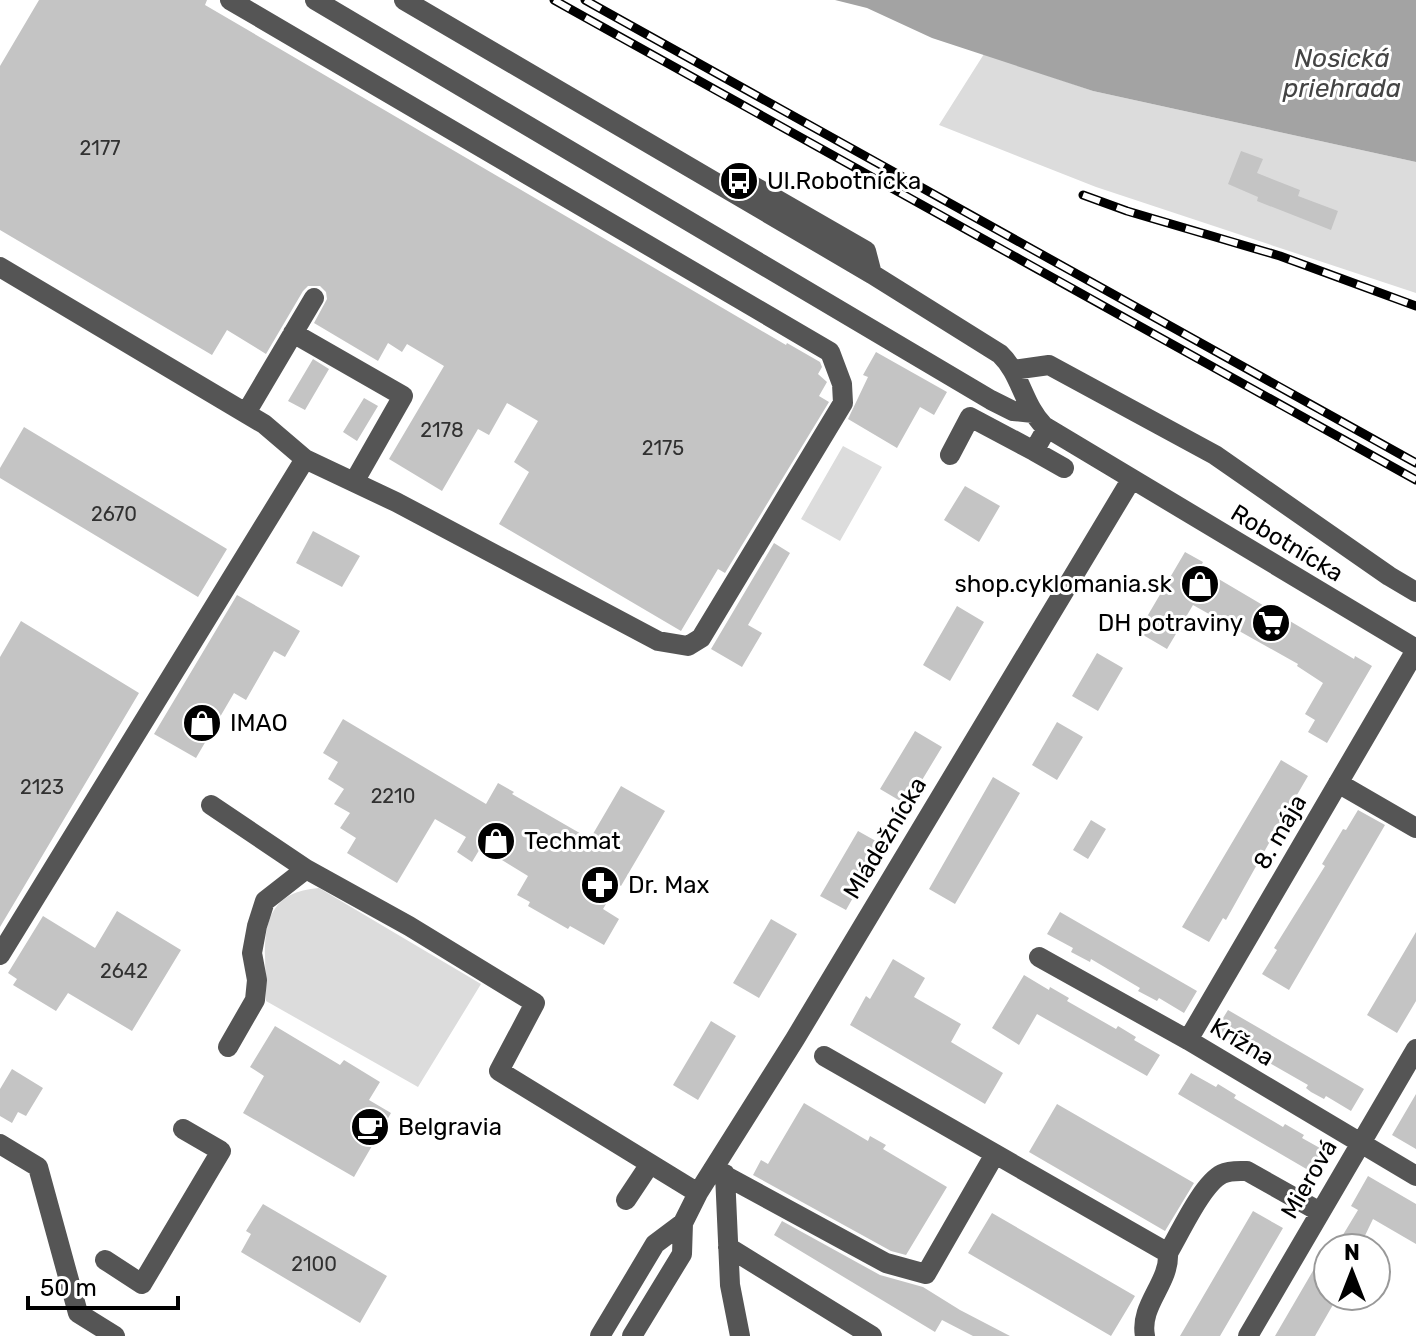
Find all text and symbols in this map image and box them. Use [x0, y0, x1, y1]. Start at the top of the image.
water label: Nosická priehrada [1282, 43, 1401, 104]
house number: 2177 [80, 136, 120, 160]
bus stop icon: Ul.Robotnícka [718, 160, 760, 202]
place label: Ul.Robotnícka [767, 167, 921, 195]
house number: 2178 [420, 418, 464, 442]
house number: 2175 [642, 436, 684, 460]
street label: Robotnícka [1226, 499, 1348, 587]
house number: 2670 [91, 502, 137, 526]
shop icon: shop.cyklomania.sk [1179, 563, 1221, 605]
place label: shop.cyklomania.sk [955, 570, 1173, 598]
supermarket icon: DH potraviny [1250, 602, 1292, 644]
place label: DH potraviny [1098, 609, 1243, 637]
shop icon: IMAO [181, 702, 223, 744]
place label: IMAO [230, 709, 288, 737]
street label: Mládežnícka [838, 772, 932, 904]
house number: 2123 [20, 775, 64, 799]
house number: 2210 [371, 784, 415, 808]
street label: 8. mája [1248, 790, 1312, 874]
shop icon: Techmat [475, 820, 517, 862]
place label: Techmat [524, 827, 621, 855]
pharmacy icon: Dr. Max [579, 864, 621, 906]
place label: Dr. Max [628, 871, 710, 899]
house number: 2642 [100, 959, 148, 983]
street label: Krížna [1205, 1012, 1279, 1072]
cafe icon: Belgravia [349, 1106, 391, 1148]
place label: Belgravia [398, 1113, 502, 1141]
street label: Mierová [1275, 1135, 1343, 1223]
north arrow [1312, 1232, 1392, 1312]
text: N [1344, 1239, 1360, 1266]
house number: 2100 [291, 1252, 337, 1276]
scale bar [28, 1260, 178, 1310]
text: 50 m [40, 1274, 97, 1302]

